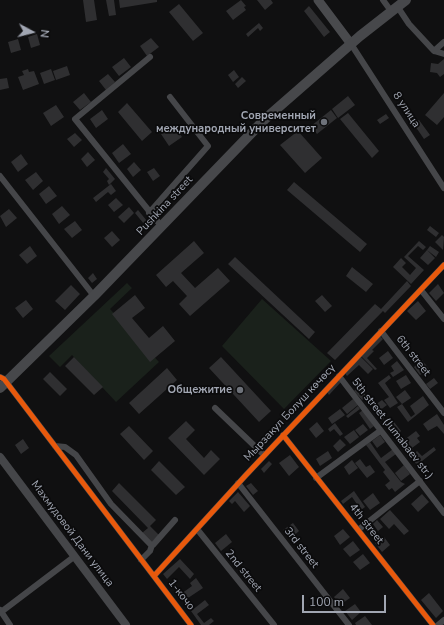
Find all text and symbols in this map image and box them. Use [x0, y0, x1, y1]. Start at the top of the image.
north arrow [12, 12, 52, 52]
text: N [36, 29, 52, 39]
street label: 8 улица [390, 90, 422, 130]
place label: Современный международный университет [156, 109, 316, 135]
marker: Современный международный университет [319, 117, 329, 127]
street label: Pushkina street [134, 174, 196, 238]
street label: 6th street [393, 333, 433, 379]
street label: Мырзакул Болуш көчөсү [242, 362, 338, 464]
street label: 5th street (Jumabaev str.) [348, 376, 436, 482]
place label: Общежитие [168, 383, 232, 397]
marker: Общежитие [235, 385, 245, 395]
street label: Махмудовой Дани улица [28, 478, 116, 590]
street label: 4th street [346, 501, 386, 547]
street label: 3rd street [281, 525, 321, 571]
street label: 2nd street [222, 547, 264, 595]
street label: 1-кочо [165, 577, 197, 613]
scale bar [304, 587, 388, 613]
text: 100 m [309, 594, 344, 610]

